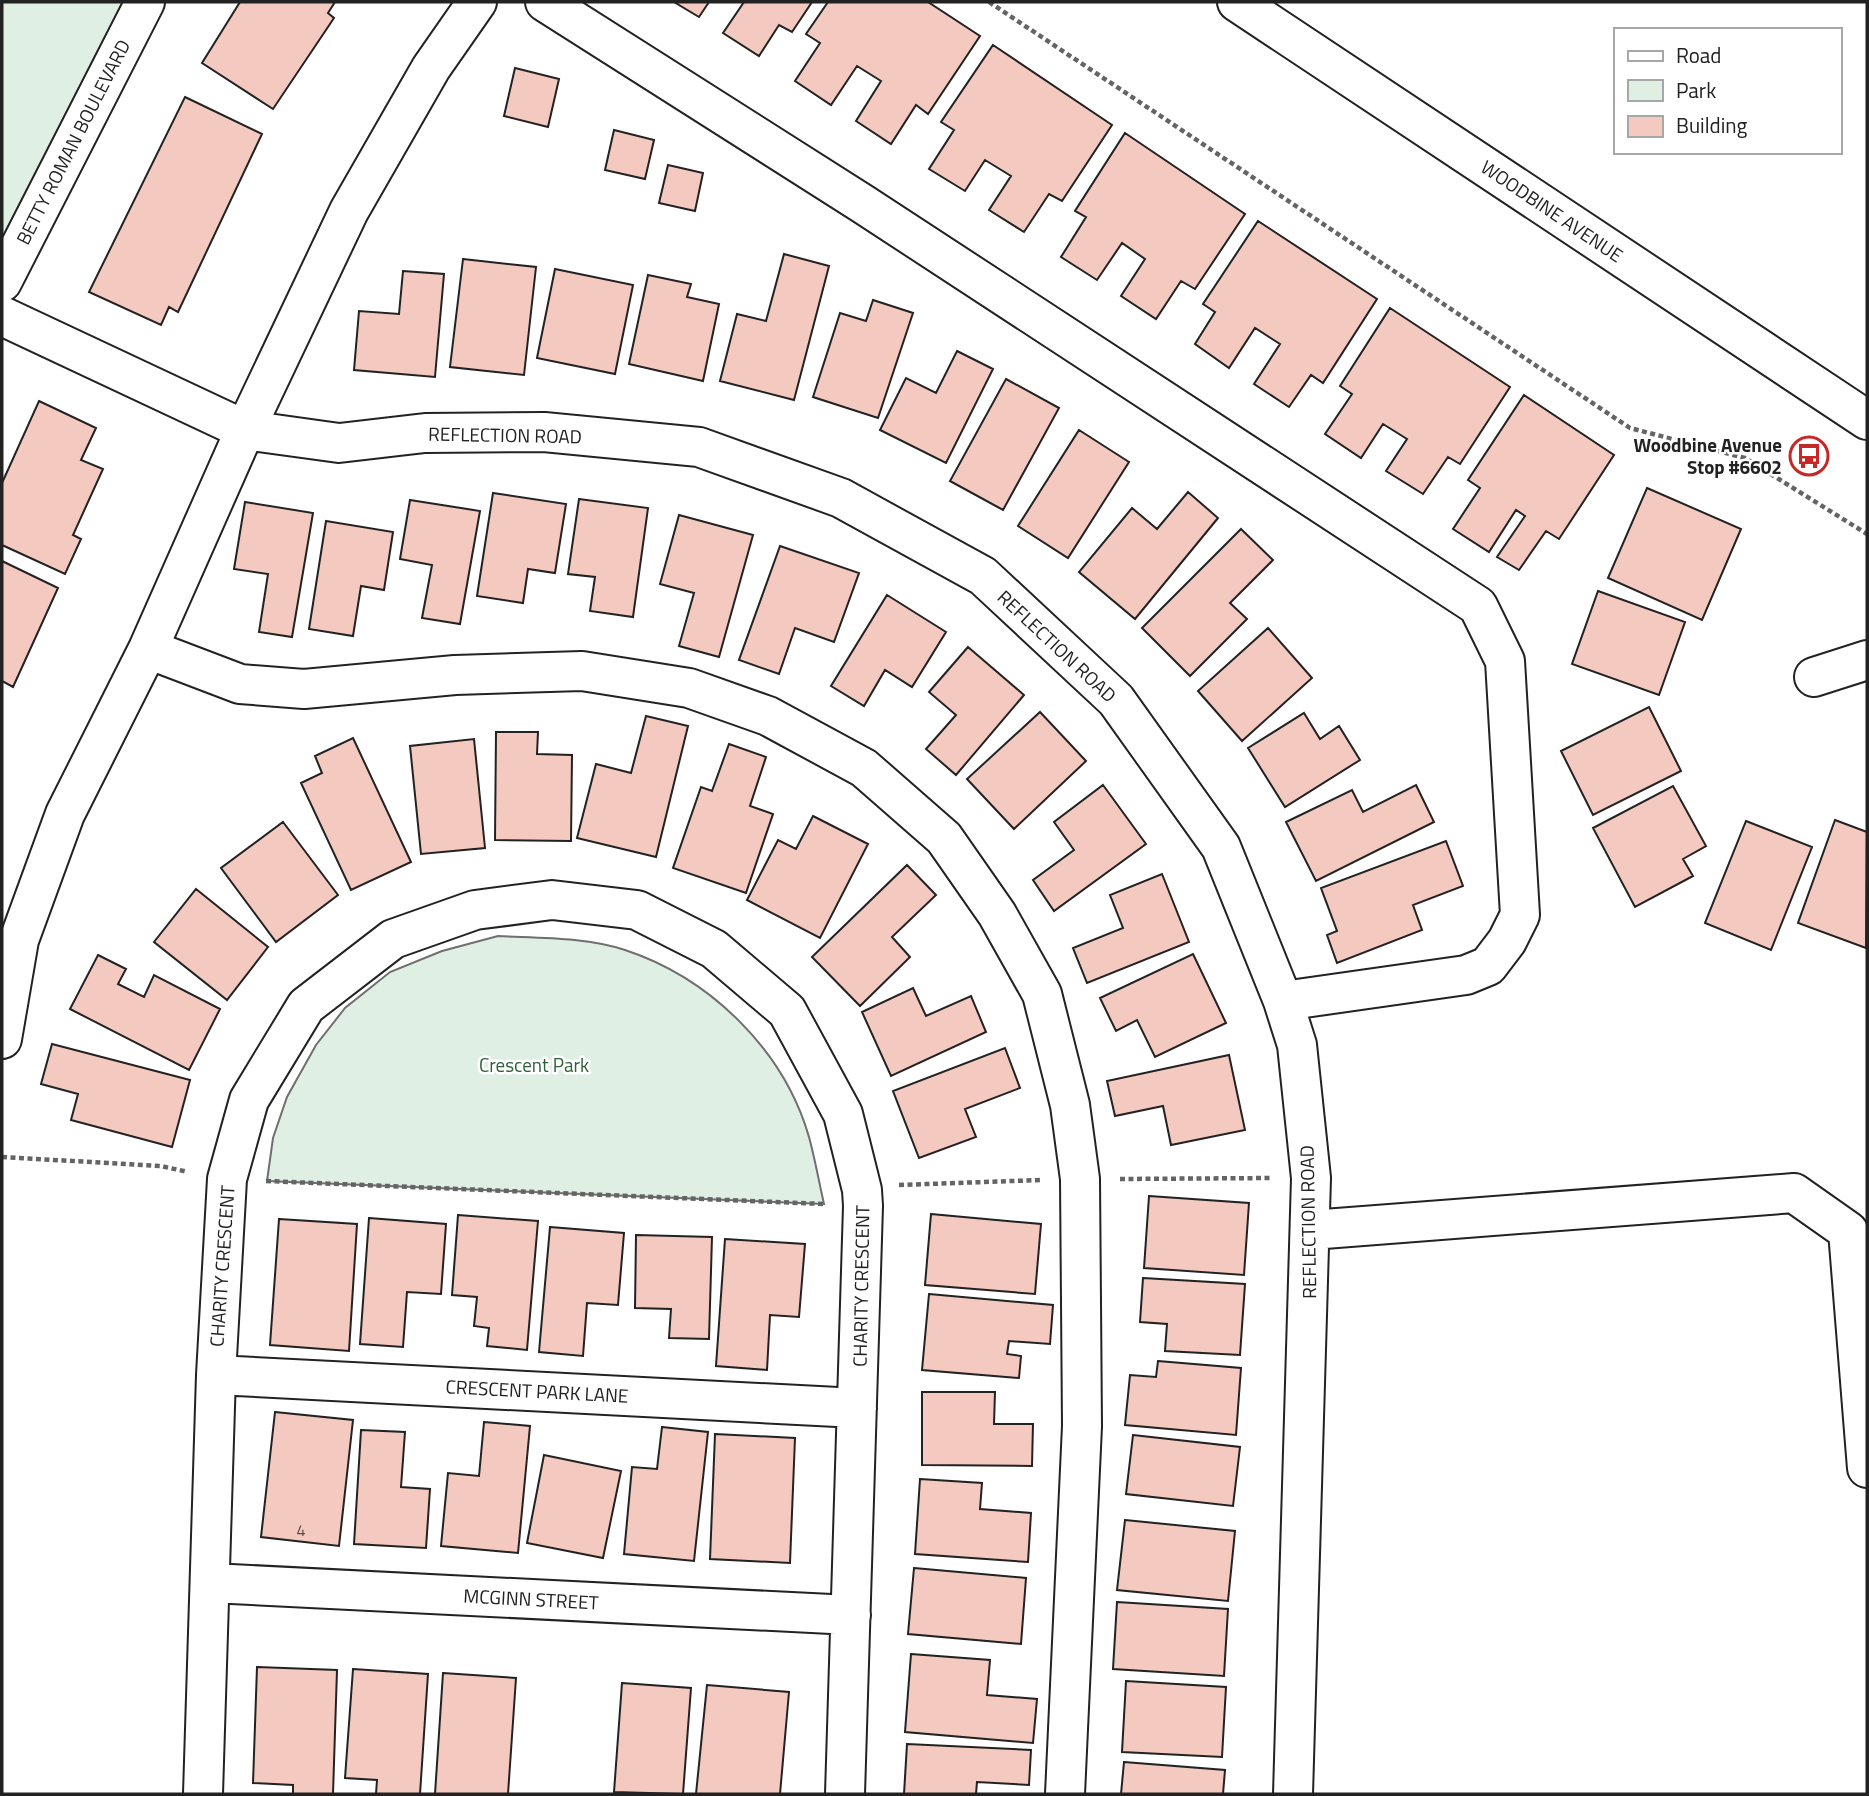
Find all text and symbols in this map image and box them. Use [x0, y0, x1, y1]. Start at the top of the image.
legend [1614, 28, 1841, 154]
street label: BETTY ROMAN BOULEVARD [8, 34, 137, 250]
text: Road [1676, 39, 1721, 71]
text: Park [1676, 74, 1716, 106]
text: Building [1676, 109, 1748, 141]
street label: WOODBINE AVENUE [1475, 152, 1629, 269]
street label: REFLECTION ROAD [428, 419, 582, 450]
place label: Woodbine Avenue Stop #6602 [1634, 430, 1782, 481]
bus stop icon: Woodbine Avenue Stop #6602 [1788, 435, 1830, 477]
street label: REFLECTION ROAD [991, 583, 1123, 709]
park label: Crescent Park [479, 1050, 589, 1079]
street label: REFLECTION ROAD [1292, 1145, 1323, 1299]
street label: CHARITY CRESCENT [201, 1184, 242, 1348]
street label: CHARITY CRESCENT [845, 1205, 876, 1367]
street label: CRESCENT PARK LANE [445, 1371, 629, 1410]
house number: 4 [297, 1518, 306, 1542]
street label: MCGINN STREET [463, 1580, 599, 1617]

